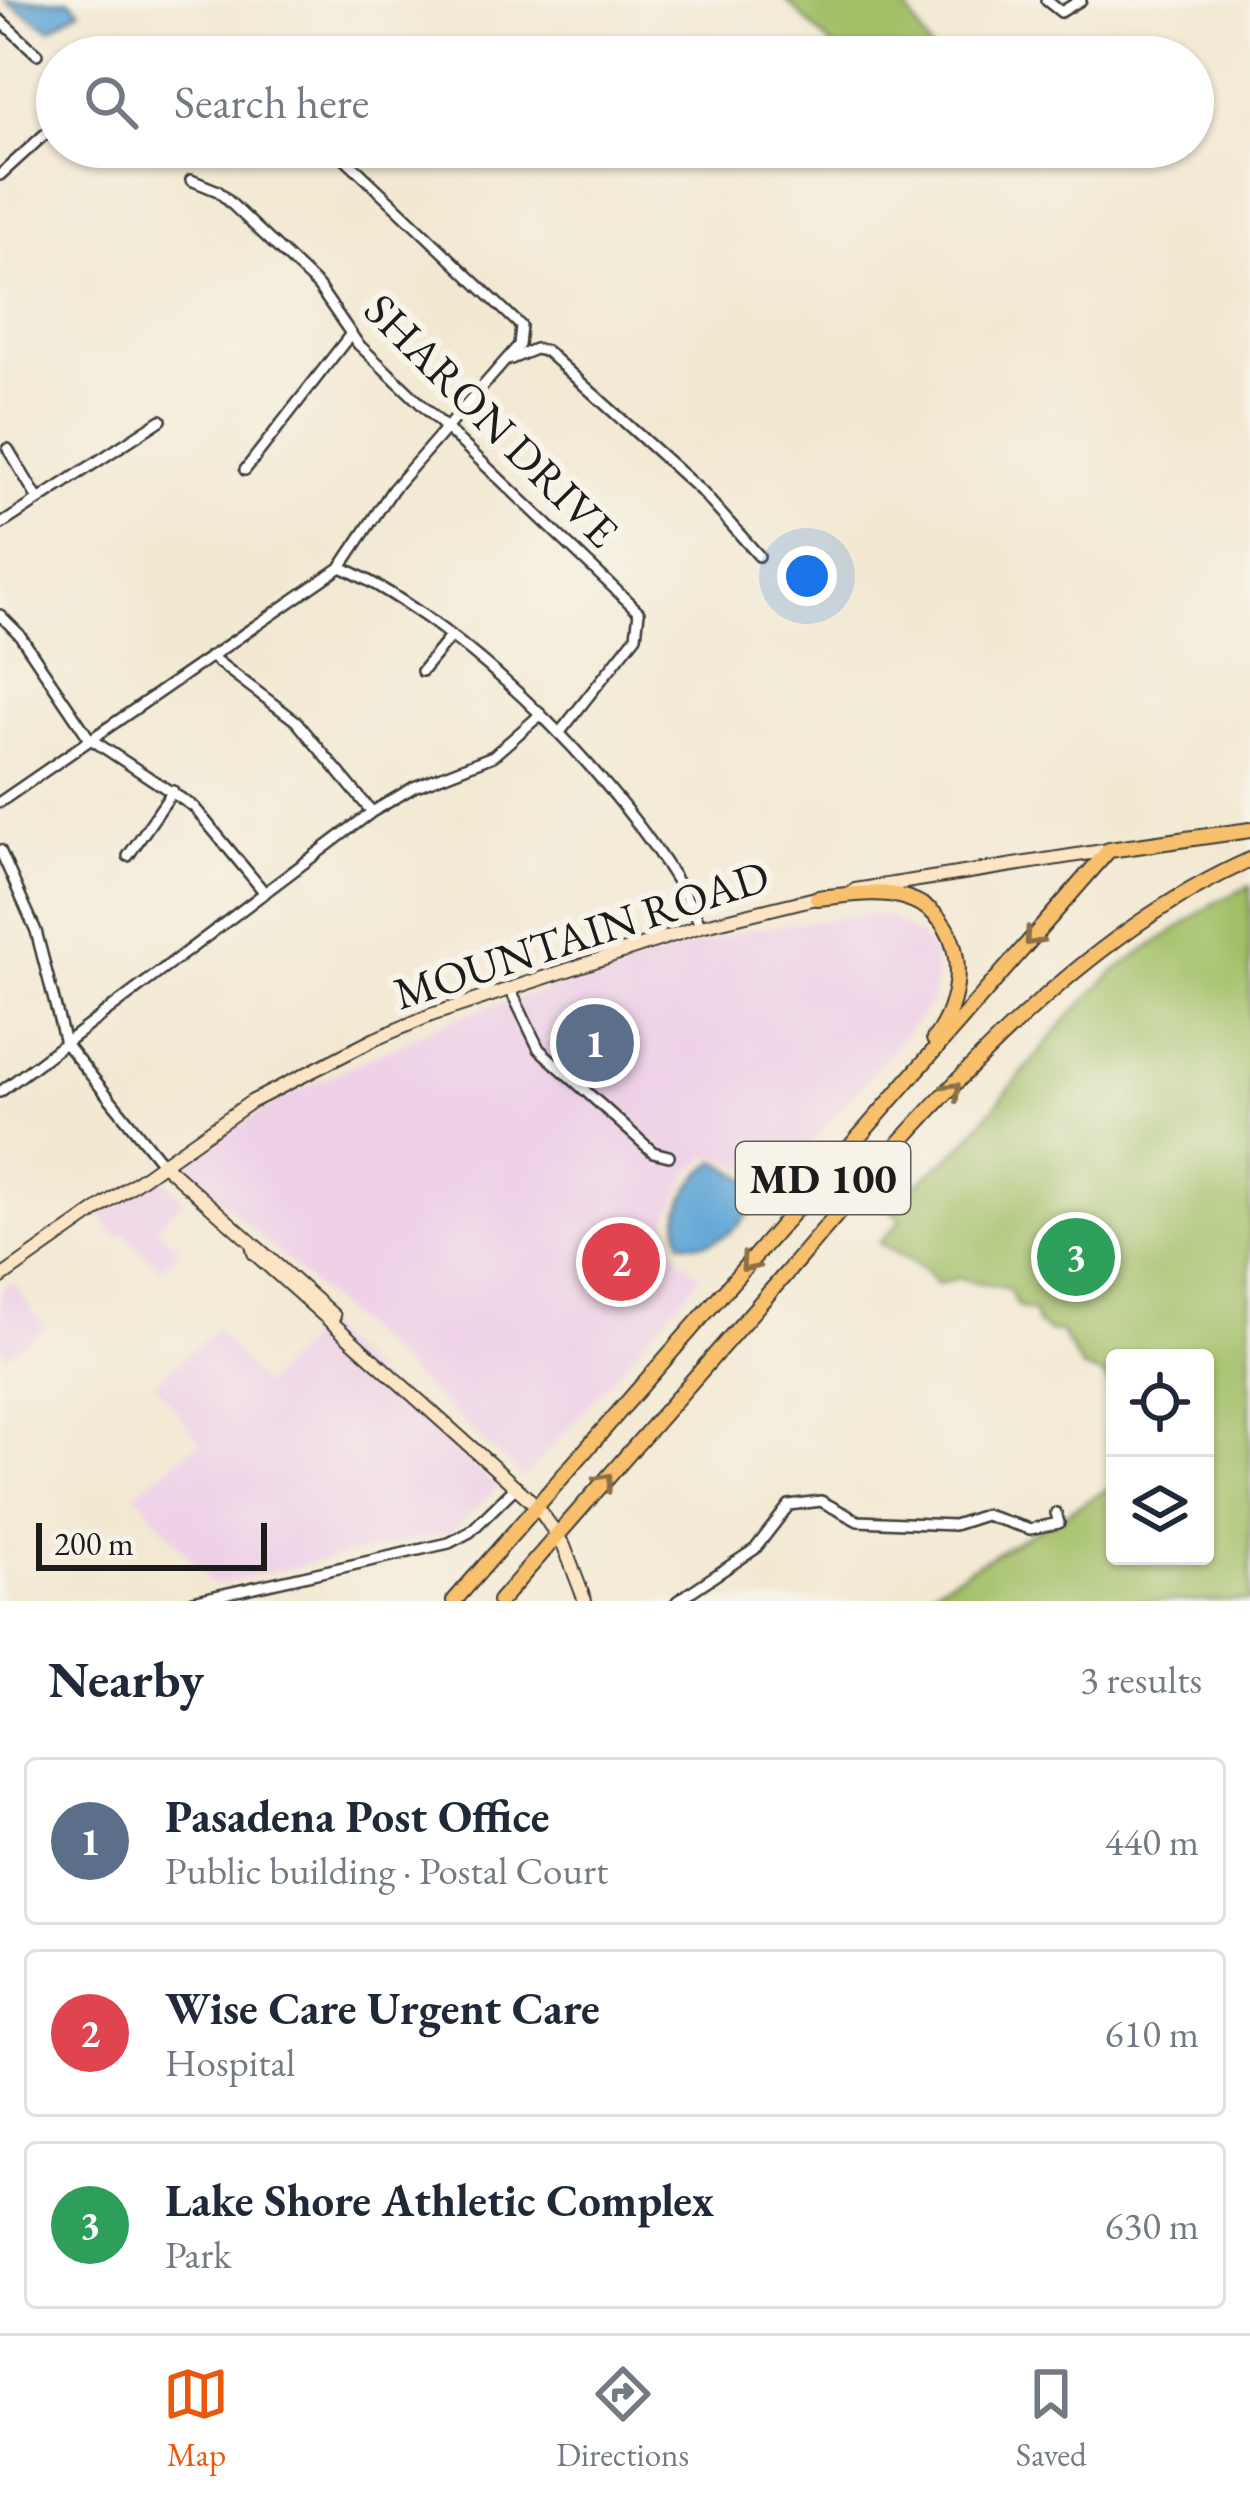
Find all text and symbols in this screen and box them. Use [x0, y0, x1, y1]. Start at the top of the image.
search box [36, 36, 1214, 168]
icon: search [78, 69, 144, 135]
text: Search here [174, 73, 369, 131]
street label: SHARON DRIVE [353, 281, 631, 559]
your location [777, 546, 837, 606]
street label: MOUNTAIN ROAD [386, 846, 776, 1022]
one-way arrow [1024, 924, 1046, 946]
pin: 1 [556, 998, 634, 1088]
one-way arrow [939, 1083, 961, 1105]
road number: MD 100 [736, 1142, 910, 1214]
pin: 3 [1037, 1212, 1115, 1302]
pin: 2 [582, 1217, 660, 1307]
one-way arrow [741, 1250, 762, 1272]
map controls [1106, 1349, 1214, 1565]
button: locate [1106, 1349, 1214, 1457]
button: layers [1106, 1457, 1214, 1565]
one-way arrow [591, 1473, 612, 1495]
scale bar [36, 1517, 267, 1570]
text: 200 m [54, 1522, 134, 1565]
text: Nearby [48, 1646, 204, 1712]
text: 3 results [1080, 1654, 1202, 1705]
text: Pasadena Post Office [165, 1787, 550, 1845]
text: 1 [80, 1816, 100, 1867]
text: 440 m [1105, 1816, 1199, 1867]
text: Public building · Postal Court [165, 1845, 608, 1896]
text: Wise Care Urgent Care [165, 1979, 600, 2037]
text: 2 [80, 2008, 100, 2059]
text: 610 m [1105, 2008, 1199, 2059]
text: Hospital [165, 2037, 295, 2088]
text: Lake Shore Athletic Complex [165, 2171, 714, 2229]
text: 3 [80, 2200, 100, 2251]
text: 630 m [1105, 2200, 1199, 2251]
text: Park [165, 2229, 231, 2280]
tab: Map [163, 2361, 229, 2476]
tab: Directions [556, 2361, 689, 2476]
tab: Saved [1016, 2361, 1087, 2476]

